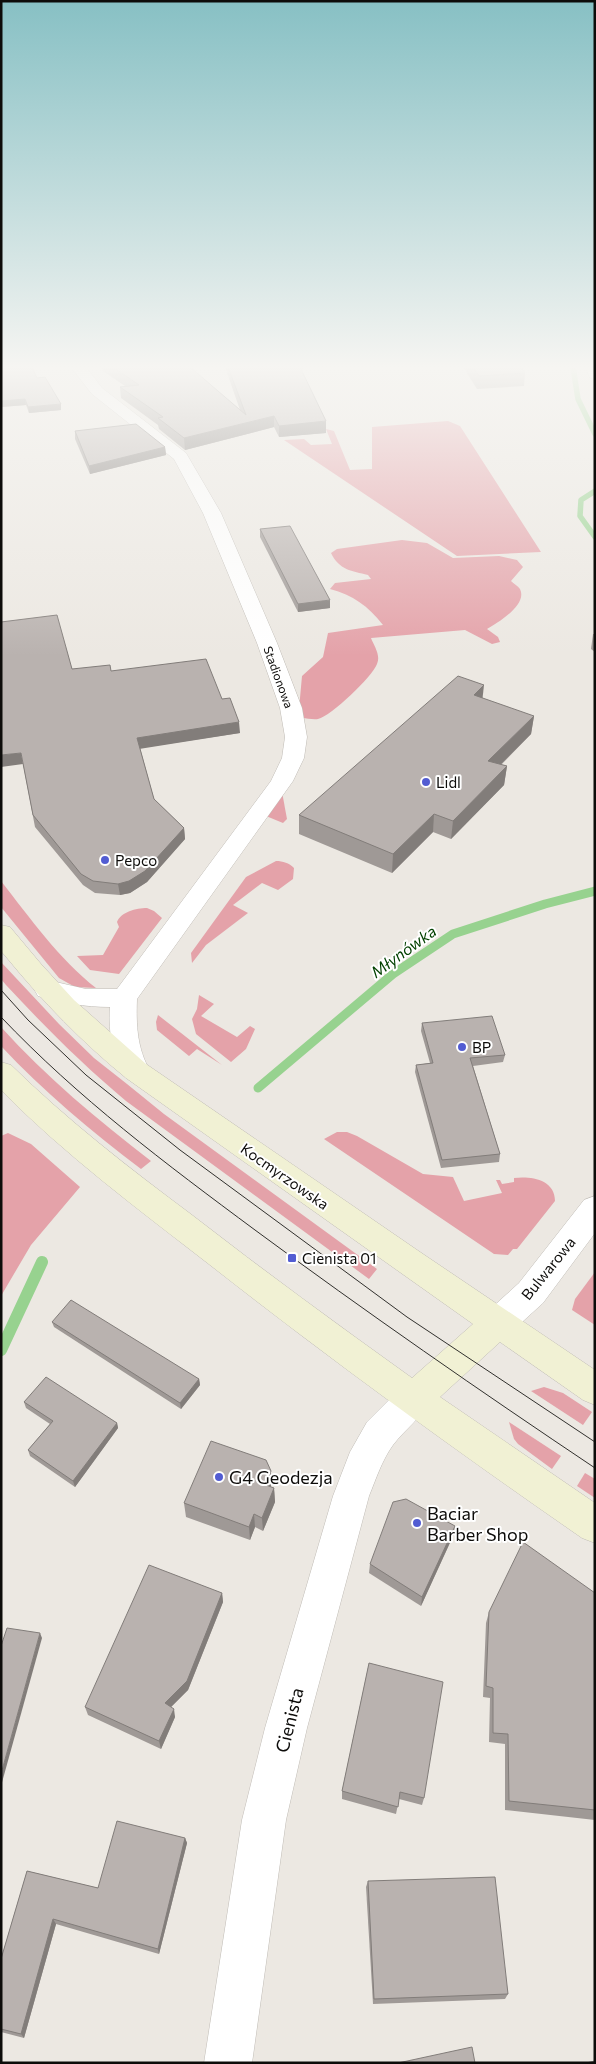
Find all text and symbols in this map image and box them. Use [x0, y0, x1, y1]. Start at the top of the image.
street label: Stadionowa [261, 644, 297, 710]
place label: Lidl [436, 773, 461, 791]
marker: Lidl [420, 776, 432, 788]
place label: Pepco [115, 851, 157, 869]
marker: Pepco [99, 854, 111, 866]
water label: Młynówka [367, 921, 439, 981]
place label: BP [472, 1038, 491, 1056]
marker: BP [456, 1041, 468, 1053]
street label: Kocmyrzowska [237, 1139, 333, 1213]
street label: Bulwarowa [517, 1233, 579, 1303]
place label: Cienista 01 [302, 1249, 376, 1267]
marker: Cienista 01 [286, 1252, 298, 1264]
place label: G4 Geodezja [229, 1466, 333, 1488]
marker: G4 Geodezja [213, 1471, 225, 1483]
place label: Baciar Barber Shop [427, 1502, 528, 1545]
marker: Baciar Barber Shop [411, 1517, 423, 1529]
street label: Cienista [270, 1685, 308, 1755]

